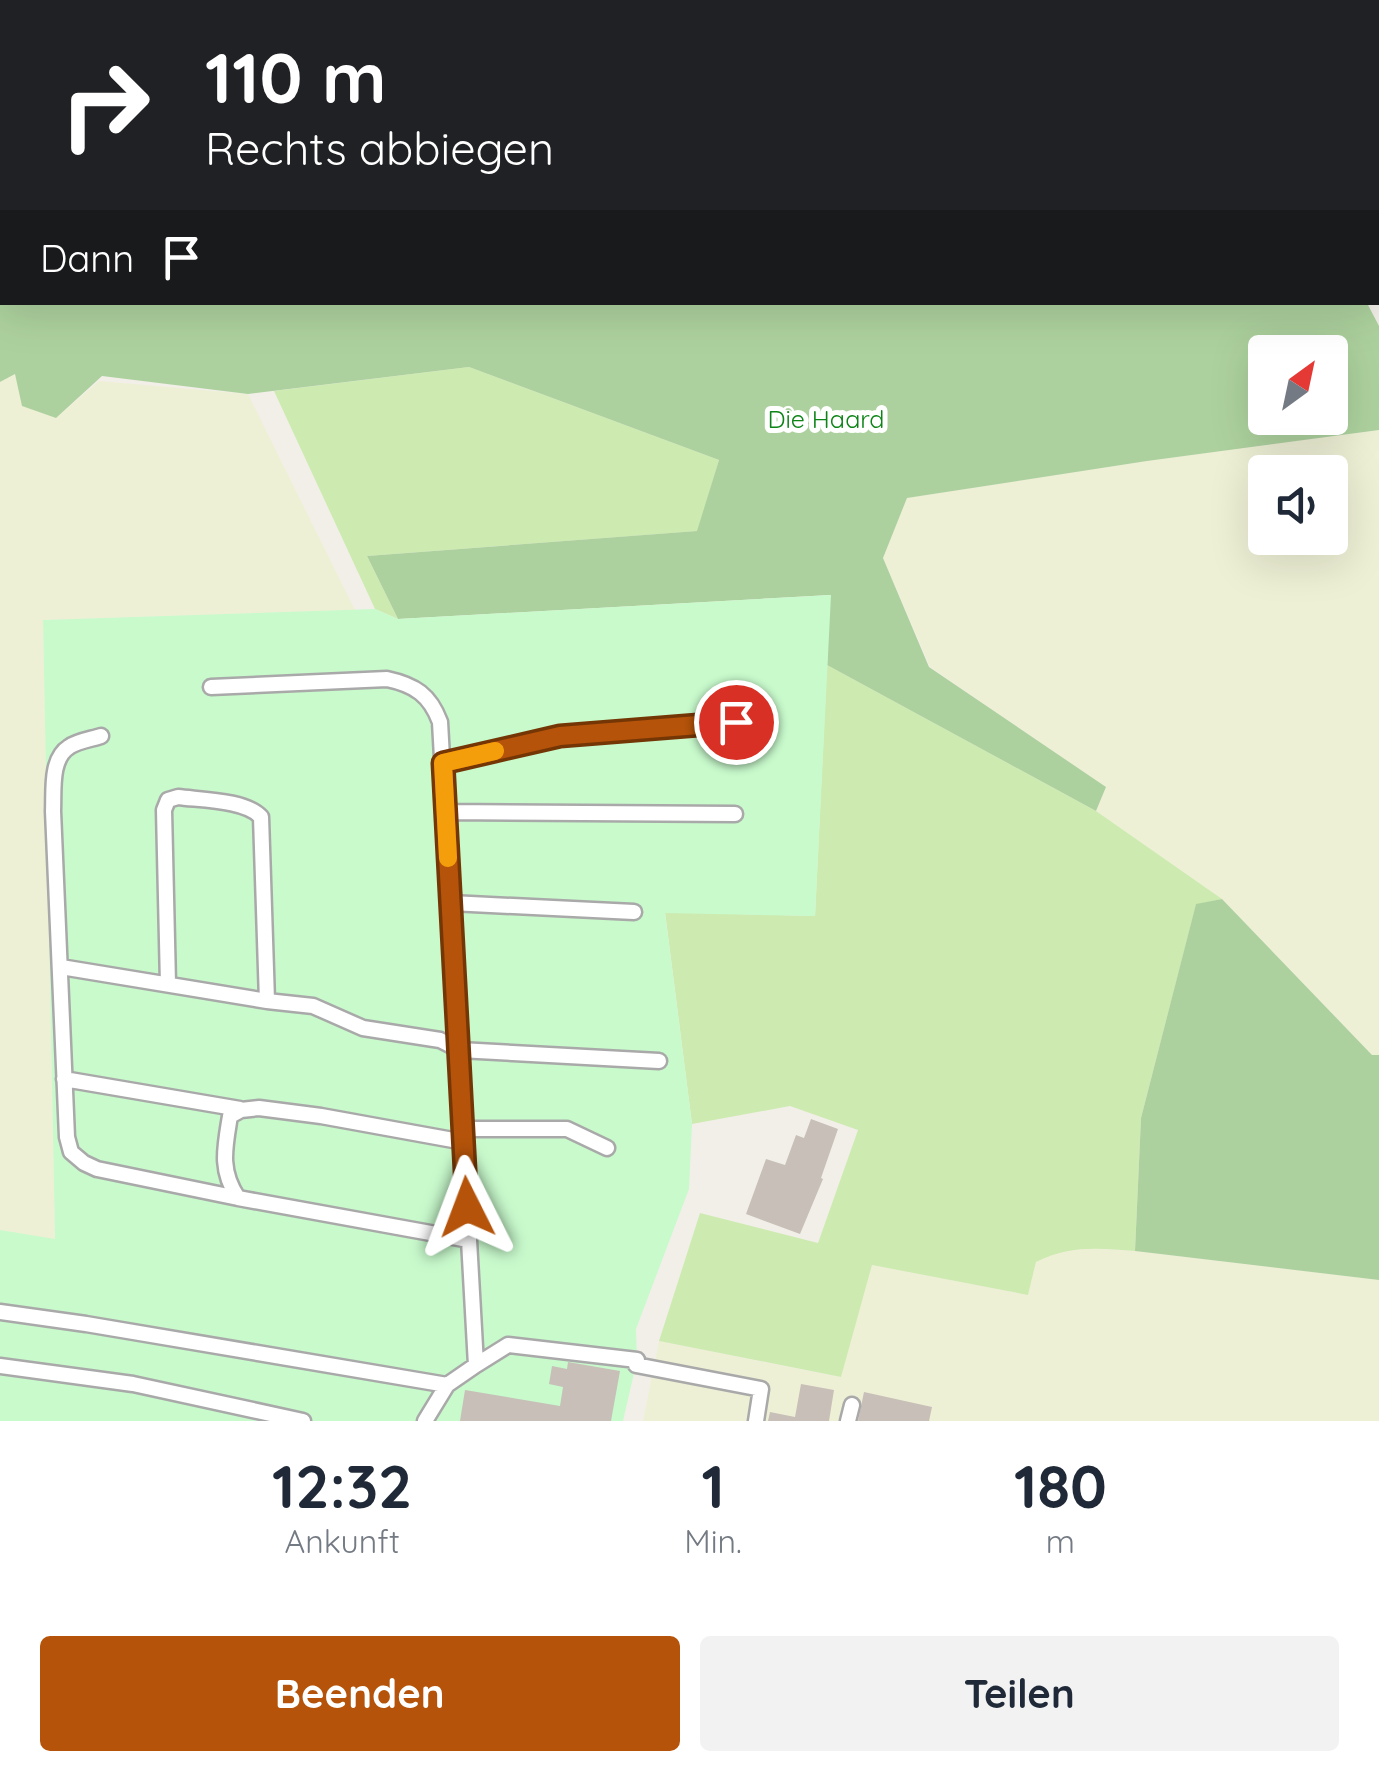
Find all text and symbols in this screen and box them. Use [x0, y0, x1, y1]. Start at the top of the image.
text: 110 m [205, 33, 387, 121]
icon: right [40, 40, 170, 170]
text: Rechts abbiegen [205, 120, 554, 176]
icon: arrive [154, 230, 209, 285]
text: Dann [40, 234, 134, 282]
north arrow [1248, 335, 1348, 435]
map controls [1248, 335, 1348, 555]
park label: Die Haard [767, 403, 885, 434]
button: sound [1248, 455, 1348, 555]
pin [694, 680, 779, 765]
icon: arrive [709, 695, 764, 750]
position arrow [415, 1155, 519, 1259]
text: 12:32 [272, 1448, 412, 1523]
text: 1 [701, 1448, 725, 1523]
text: 180 [1014, 1448, 1107, 1523]
text: Ankunft [284, 1521, 400, 1561]
text: Min. [684, 1521, 742, 1561]
text: m [1046, 1521, 1075, 1561]
button: Beenden [40, 1636, 680, 1751]
button: Teilen [700, 1636, 1339, 1751]

